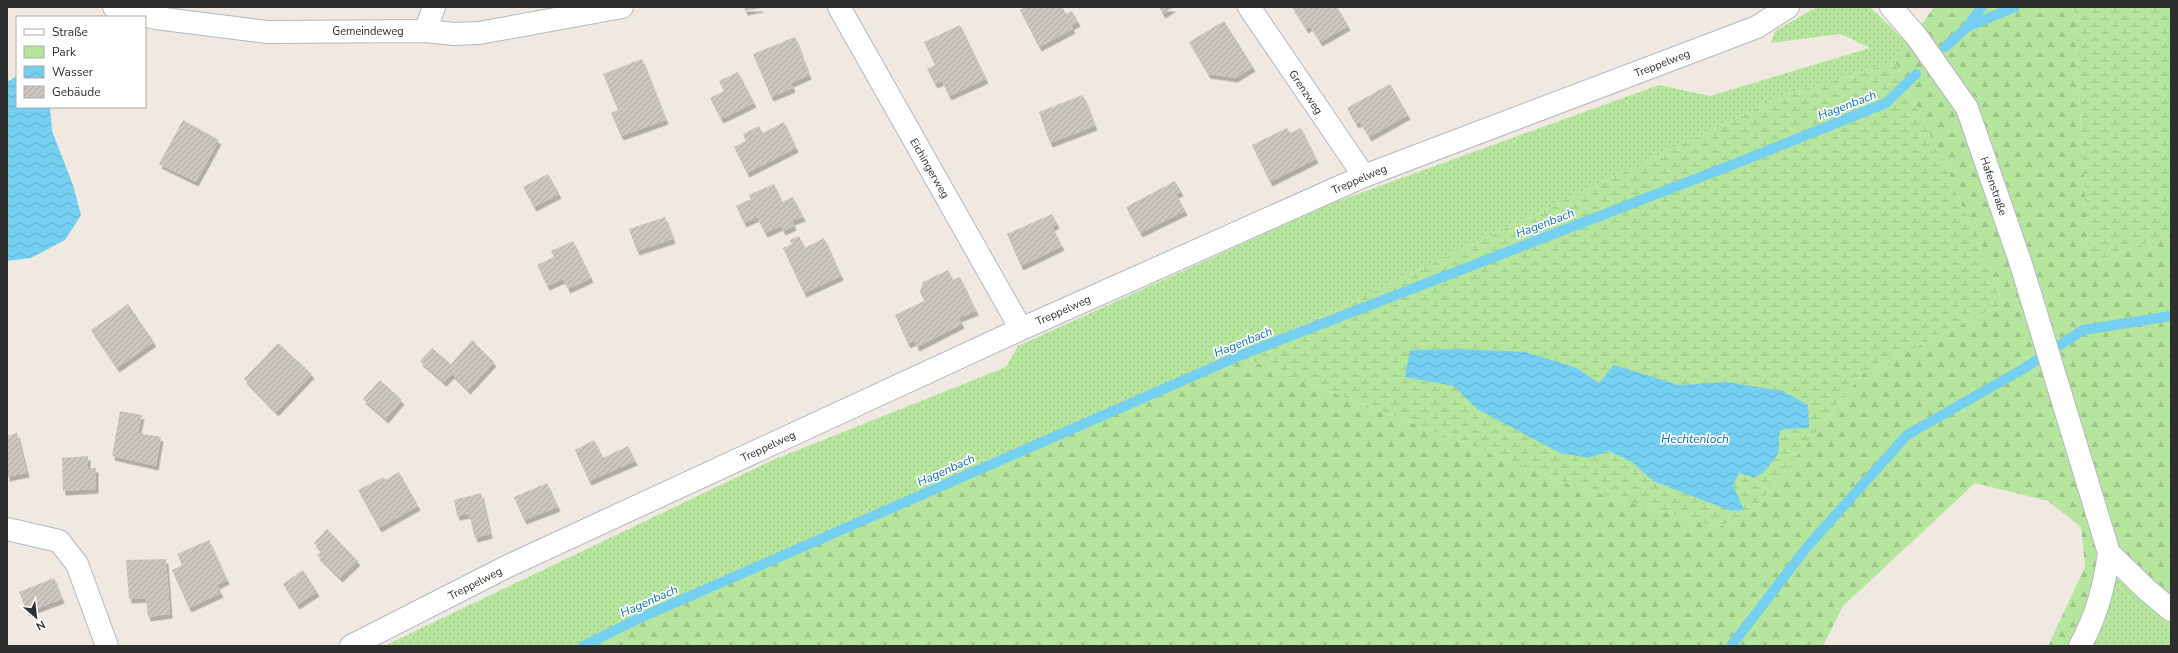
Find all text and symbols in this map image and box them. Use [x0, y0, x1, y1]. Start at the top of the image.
legend [16, 16, 146, 108]
text: Straße [52, 24, 88, 40]
street label: Gemeindeweg [332, 24, 404, 39]
text: Park [52, 44, 77, 60]
street label: Treppelweg [1632, 46, 1692, 81]
text: Wasser [52, 64, 94, 80]
street label: Grenzweg [1285, 67, 1326, 117]
text: Gebäude [52, 84, 101, 100]
water label: Hagenbach [1815, 86, 1879, 123]
street label: Eichingerweg [906, 135, 953, 201]
street label: Hafenstraße [1976, 155, 2011, 218]
street label: Treppelweg [1329, 161, 1389, 198]
water label: Hagenbach [1513, 204, 1577, 241]
street label: Treppelweg [1033, 292, 1093, 329]
water label: Hagenbach [1212, 323, 1275, 361]
street label: Treppelweg [738, 427, 798, 466]
water label: Hechtenloch [1661, 431, 1729, 447]
water label: Hagenbach [915, 450, 977, 490]
street label: Treppelweg [446, 563, 505, 603]
water label: Hagenbach [618, 581, 680, 621]
north arrow [16, 597, 56, 637]
text: N [33, 617, 48, 634]

